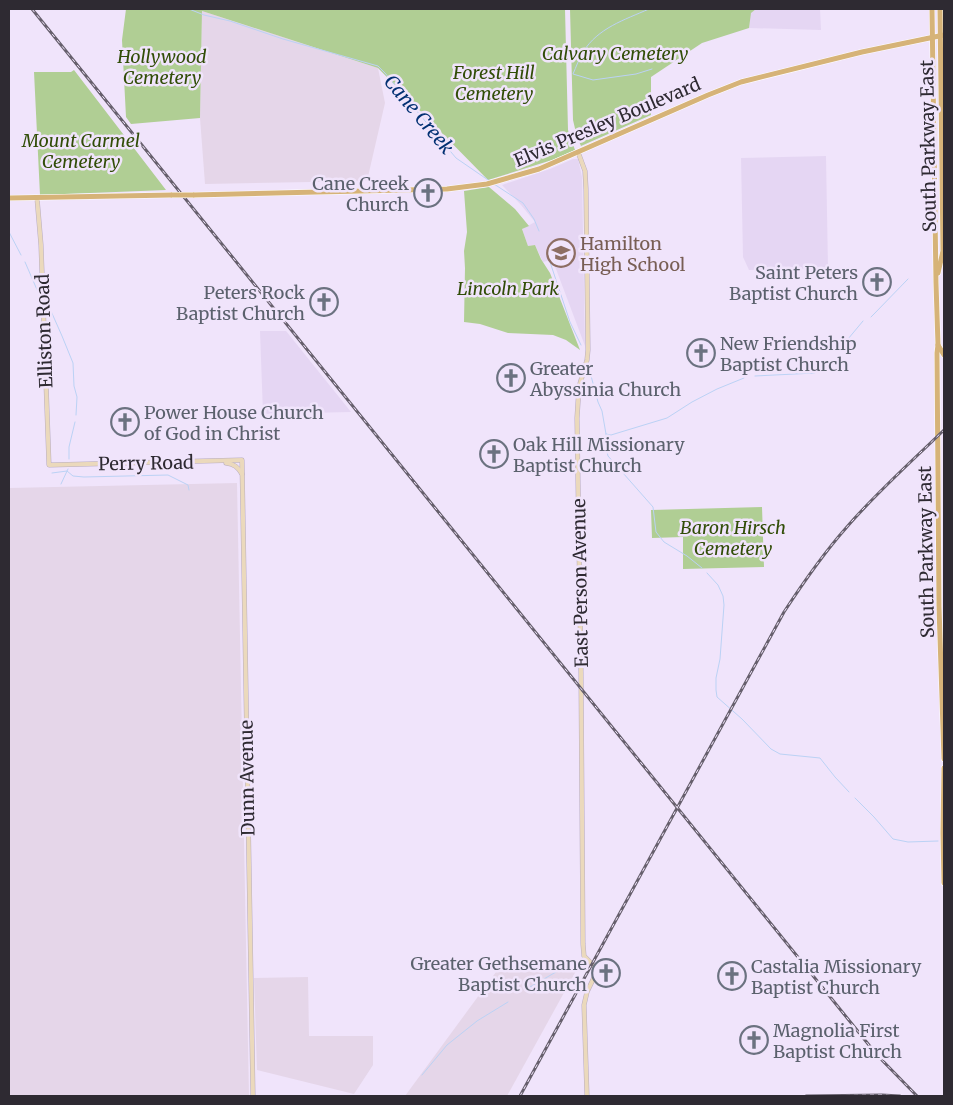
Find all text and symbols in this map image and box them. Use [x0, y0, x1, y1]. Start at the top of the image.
park label: Calvary Cemetery [542, 42, 689, 65]
park label: Hollywood Cemetery [116, 45, 207, 89]
street label: South Parkway East [915, 60, 941, 232]
park label: Forest Hill Cemetery [452, 61, 535, 105]
water label: Cane Creek [379, 69, 460, 159]
street label: Elvis Presley Boulevard [510, 72, 704, 172]
park label: Mount Carmel Cemetery [21, 129, 140, 173]
place label: Cane Creek Church [312, 172, 410, 216]
church icon: Cane Creek Church [413, 178, 443, 208]
place label: Hamilton High School [580, 232, 686, 276]
school or university icon: Hamilton High School [546, 238, 576, 268]
place label: Saint Peters Baptist Church [729, 261, 858, 305]
church icon: Saint Peters Baptist Church [862, 267, 892, 297]
street label: Elliston Road [31, 273, 57, 389]
park label: Lincoln Park [457, 277, 559, 300]
place label: Peters Rock Baptist Church [176, 281, 306, 325]
church icon: Peters Rock Baptist Church [309, 287, 339, 317]
place label: New Friendship Baptist Church [720, 332, 857, 376]
church icon: New Friendship Baptist Church [686, 338, 716, 368]
place label: Greater Abyssinia Church [529, 357, 681, 401]
church icon: Greater Abyssinia Church [496, 363, 526, 393]
place label: Power House Church of God in Christ [144, 401, 324, 445]
church icon: Power House Church of God in Christ [110, 407, 140, 437]
place label: Oak Hill Missionary Baptist Church [513, 433, 685, 477]
church icon: Oak Hill Missionary Baptist Church [479, 439, 509, 469]
street label: Perry Road [98, 451, 194, 475]
street label: South Parkway East [913, 466, 939, 638]
street label: East Person Avenue [567, 498, 593, 668]
park label: Baron Hirsch Cemetery [680, 516, 786, 560]
street label: Dunn Avenue [234, 720, 260, 836]
place label: Greater Gethsemane Baptist Church [410, 952, 587, 996]
place label: Castalia Missionary Baptist Church [751, 955, 922, 999]
church icon: Greater Gethsemane Baptist Church [591, 958, 621, 988]
church icon: Castalia Missionary Baptist Church [717, 961, 747, 991]
place label: Magnolia First Baptist Church [773, 1019, 902, 1063]
church icon: Magnolia First Baptist Church [739, 1025, 769, 1055]

